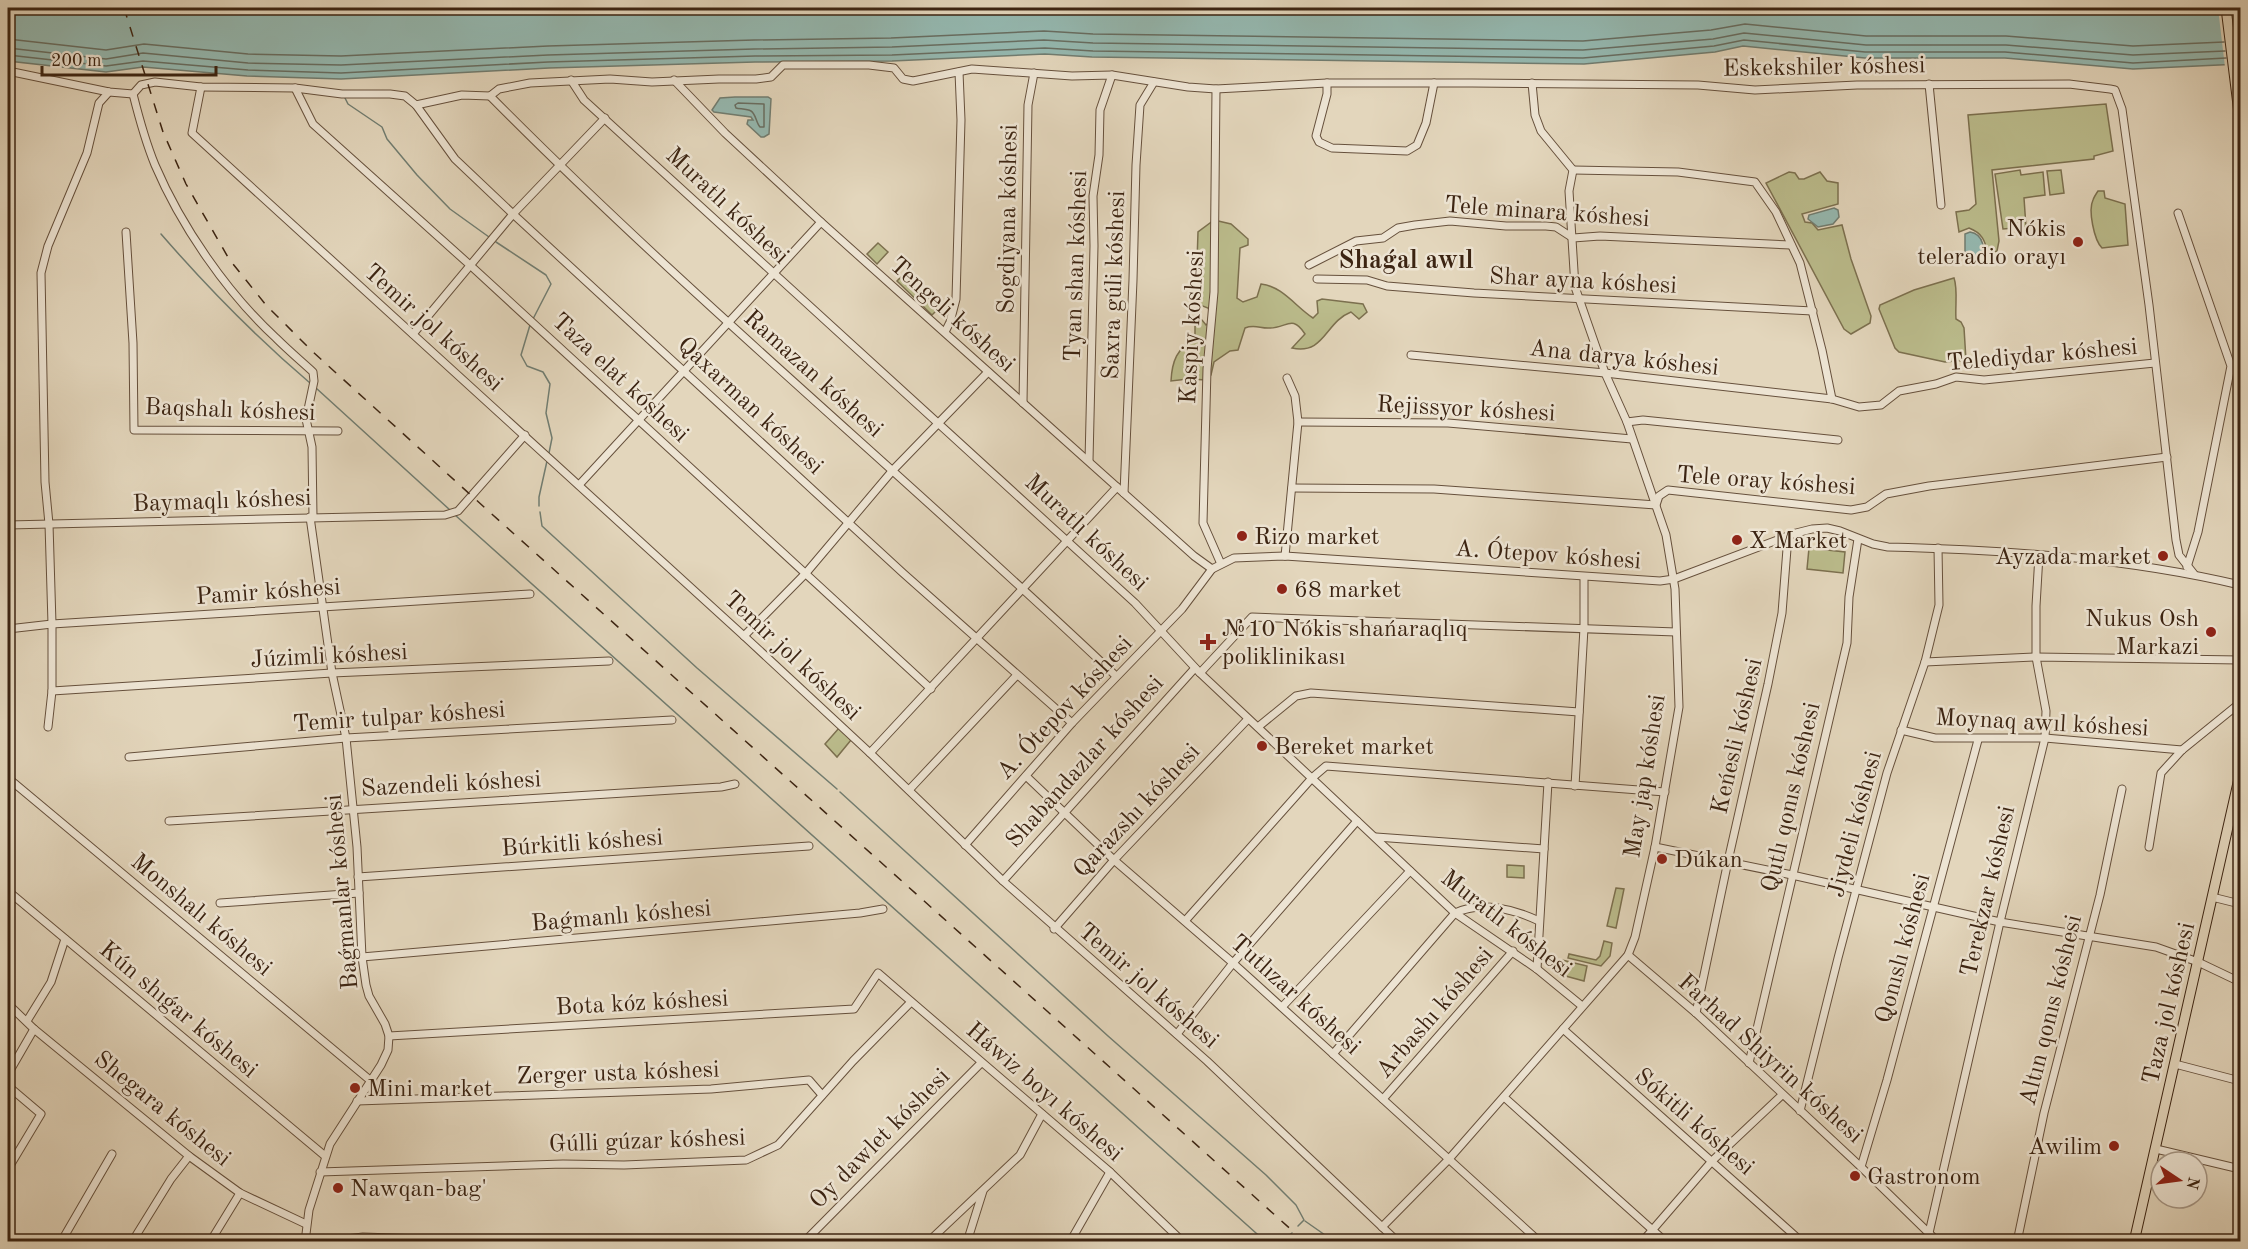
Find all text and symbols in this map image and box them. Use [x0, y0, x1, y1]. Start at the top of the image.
scale bar [42, 39, 216, 77]
text: 200 m [51, 52, 102, 70]
street label: Eskekshiler kóshesi [1722, 54, 1926, 82]
street label: Sogdiyana kóshesi [995, 124, 1023, 314]
street label: Muratlı kóshesi [660, 144, 793, 269]
street label: Tyan shan kóshesi [1062, 170, 1092, 362]
street label: Saxra gúli kóshesi [1100, 190, 1130, 380]
street label: Tele minara kóshesi [1444, 194, 1650, 232]
place label: Nókis teleradio orayı [1917, 218, 2066, 270]
marker: Nókis teleradio orayı [2071, 235, 2085, 249]
district label: Shaǵal awıl [1338, 248, 1474, 274]
street label: Kaspiy kóshesi [1177, 249, 1209, 405]
street label: Tengeli kóshesi [885, 253, 1019, 378]
street label: Temir jol kóshesi [359, 260, 507, 397]
street label: Shar ayna kóshesi [1488, 265, 1677, 299]
street label: Ramazan kóshesi [739, 306, 887, 443]
street label: Taza elat kóshesi [547, 309, 693, 448]
street label: Qaxarman kóshesi [672, 333, 827, 480]
street label: Telediydar kóshesi [1946, 336, 2139, 376]
street label: Ana darya kóshesi [1528, 337, 1720, 381]
street label: Rejissyor kóshesi [1376, 393, 1556, 427]
street label: Baqshalı kóshesi [144, 396, 316, 426]
street label: Tele oray kóshesi [1676, 464, 1856, 500]
street label: Muratlı kóshesi [1019, 471, 1152, 596]
street label: Baymaqlı kóshesi [132, 487, 312, 517]
place label: Rizo market [1254, 526, 1380, 550]
marker: Rizo market [1235, 529, 1249, 543]
place label: X Market [1749, 530, 1847, 554]
street label: A. Ótepov kóshesi [1454, 533, 1642, 574]
marker: X Market [1730, 533, 1744, 547]
place label: Ayzada market [1995, 546, 2151, 570]
marker: Ayzada market [2156, 549, 2170, 563]
street label: Pamir kóshesi [195, 576, 341, 610]
place label: 68 market [1294, 579, 1401, 603]
marker: 68 market [1275, 582, 1289, 596]
street label: Temir jol kóshesi [719, 587, 865, 726]
place label: Nukus Osh Markazi [2085, 608, 2199, 660]
place label: №10 Nókis shańaraqlıq poliklinikası [1222, 618, 1468, 670]
marker: Nukus Osh Markazi [2204, 625, 2218, 639]
street label: A. Ótepov kóshesi [989, 629, 1138, 785]
marker: №10 Nókis shańaraqlıq poliklinikası [1199, 633, 1217, 651]
street label: Júzimli kóshesi [250, 641, 408, 673]
street label: Keńesli kóshesi [1708, 656, 1768, 817]
street label: Shabandazlar kóshesi [1002, 672, 1169, 853]
street label: May jap kóshesi [1621, 693, 1671, 860]
street label: Temir tulpar kóshesi [292, 699, 506, 737]
street label: Qutlı qonıs kóshesi [1758, 700, 1825, 895]
street label: Moynaq awıl kóshesi [1935, 706, 2149, 742]
place label: Bereket market [1274, 736, 1434, 760]
marker: Bereket market [1255, 739, 1269, 753]
street label: Qarazshı kóshesi [1070, 740, 1205, 883]
street label: Jiydeli kóshesi [1825, 749, 1887, 900]
street label: Sazendeli kóshesi [360, 768, 542, 802]
street label: Baǵmanlar kóshesi [322, 793, 363, 990]
street label: Terekzar kóshesi [1958, 804, 2020, 979]
street label: Búrkitli kóshesi [500, 826, 664, 862]
place label: Dúkan [1674, 849, 1743, 873]
street label: Monshalı kóshesi [126, 850, 276, 981]
marker: Dúkan [1655, 852, 1669, 866]
street label: Muratlı kóshesi [1436, 866, 1576, 983]
street label: Qonıslı kóshesi [1872, 871, 1935, 1026]
street label: Baǵmanlı kóshesi [530, 897, 712, 937]
street label: Altın qonıs kóshesi [2017, 913, 2087, 1108]
street label: Temir jol kóshesi [1073, 919, 1222, 1054]
street label: Taza jol kóshesi [2140, 920, 2200, 1087]
street label: Tutlızar kóshesi [1225, 931, 1364, 1060]
street label: Kún shıǵar kóshesi [94, 938, 261, 1083]
street label: Arbashı kóshesi [1372, 943, 1499, 1083]
street label: Farhad Shiyrin kóshesi [1673, 970, 1867, 1149]
street label: Bota kóz kóshesi [555, 987, 729, 1021]
street label: Háwiz boyı kóshesi [961, 1018, 1126, 1167]
street label: Shegara kóshesi [89, 1047, 235, 1172]
street label: Zerger usta kóshesi [516, 1058, 720, 1090]
street label: Sókitli kóshesi [1629, 1064, 1758, 1181]
street label: Oy dawlet kóshesi [806, 1065, 955, 1214]
place label: Mini market [367, 1078, 492, 1102]
marker: Mini market [348, 1081, 362, 1095]
street label: Gúlli gúzar kóshesi [548, 1127, 746, 1157]
place label: Awilim [2028, 1136, 2102, 1160]
marker: Awilim [2107, 1139, 2121, 1153]
north arrow [2149, 1150, 2209, 1210]
place label: Gastronom [1867, 1166, 1981, 1190]
marker: Gastronom [1848, 1169, 1862, 1183]
text: N [2182, 1175, 2201, 1191]
place label: Nawqan-bag' [350, 1178, 487, 1202]
marker: Nawqan-bag' [331, 1181, 345, 1195]

